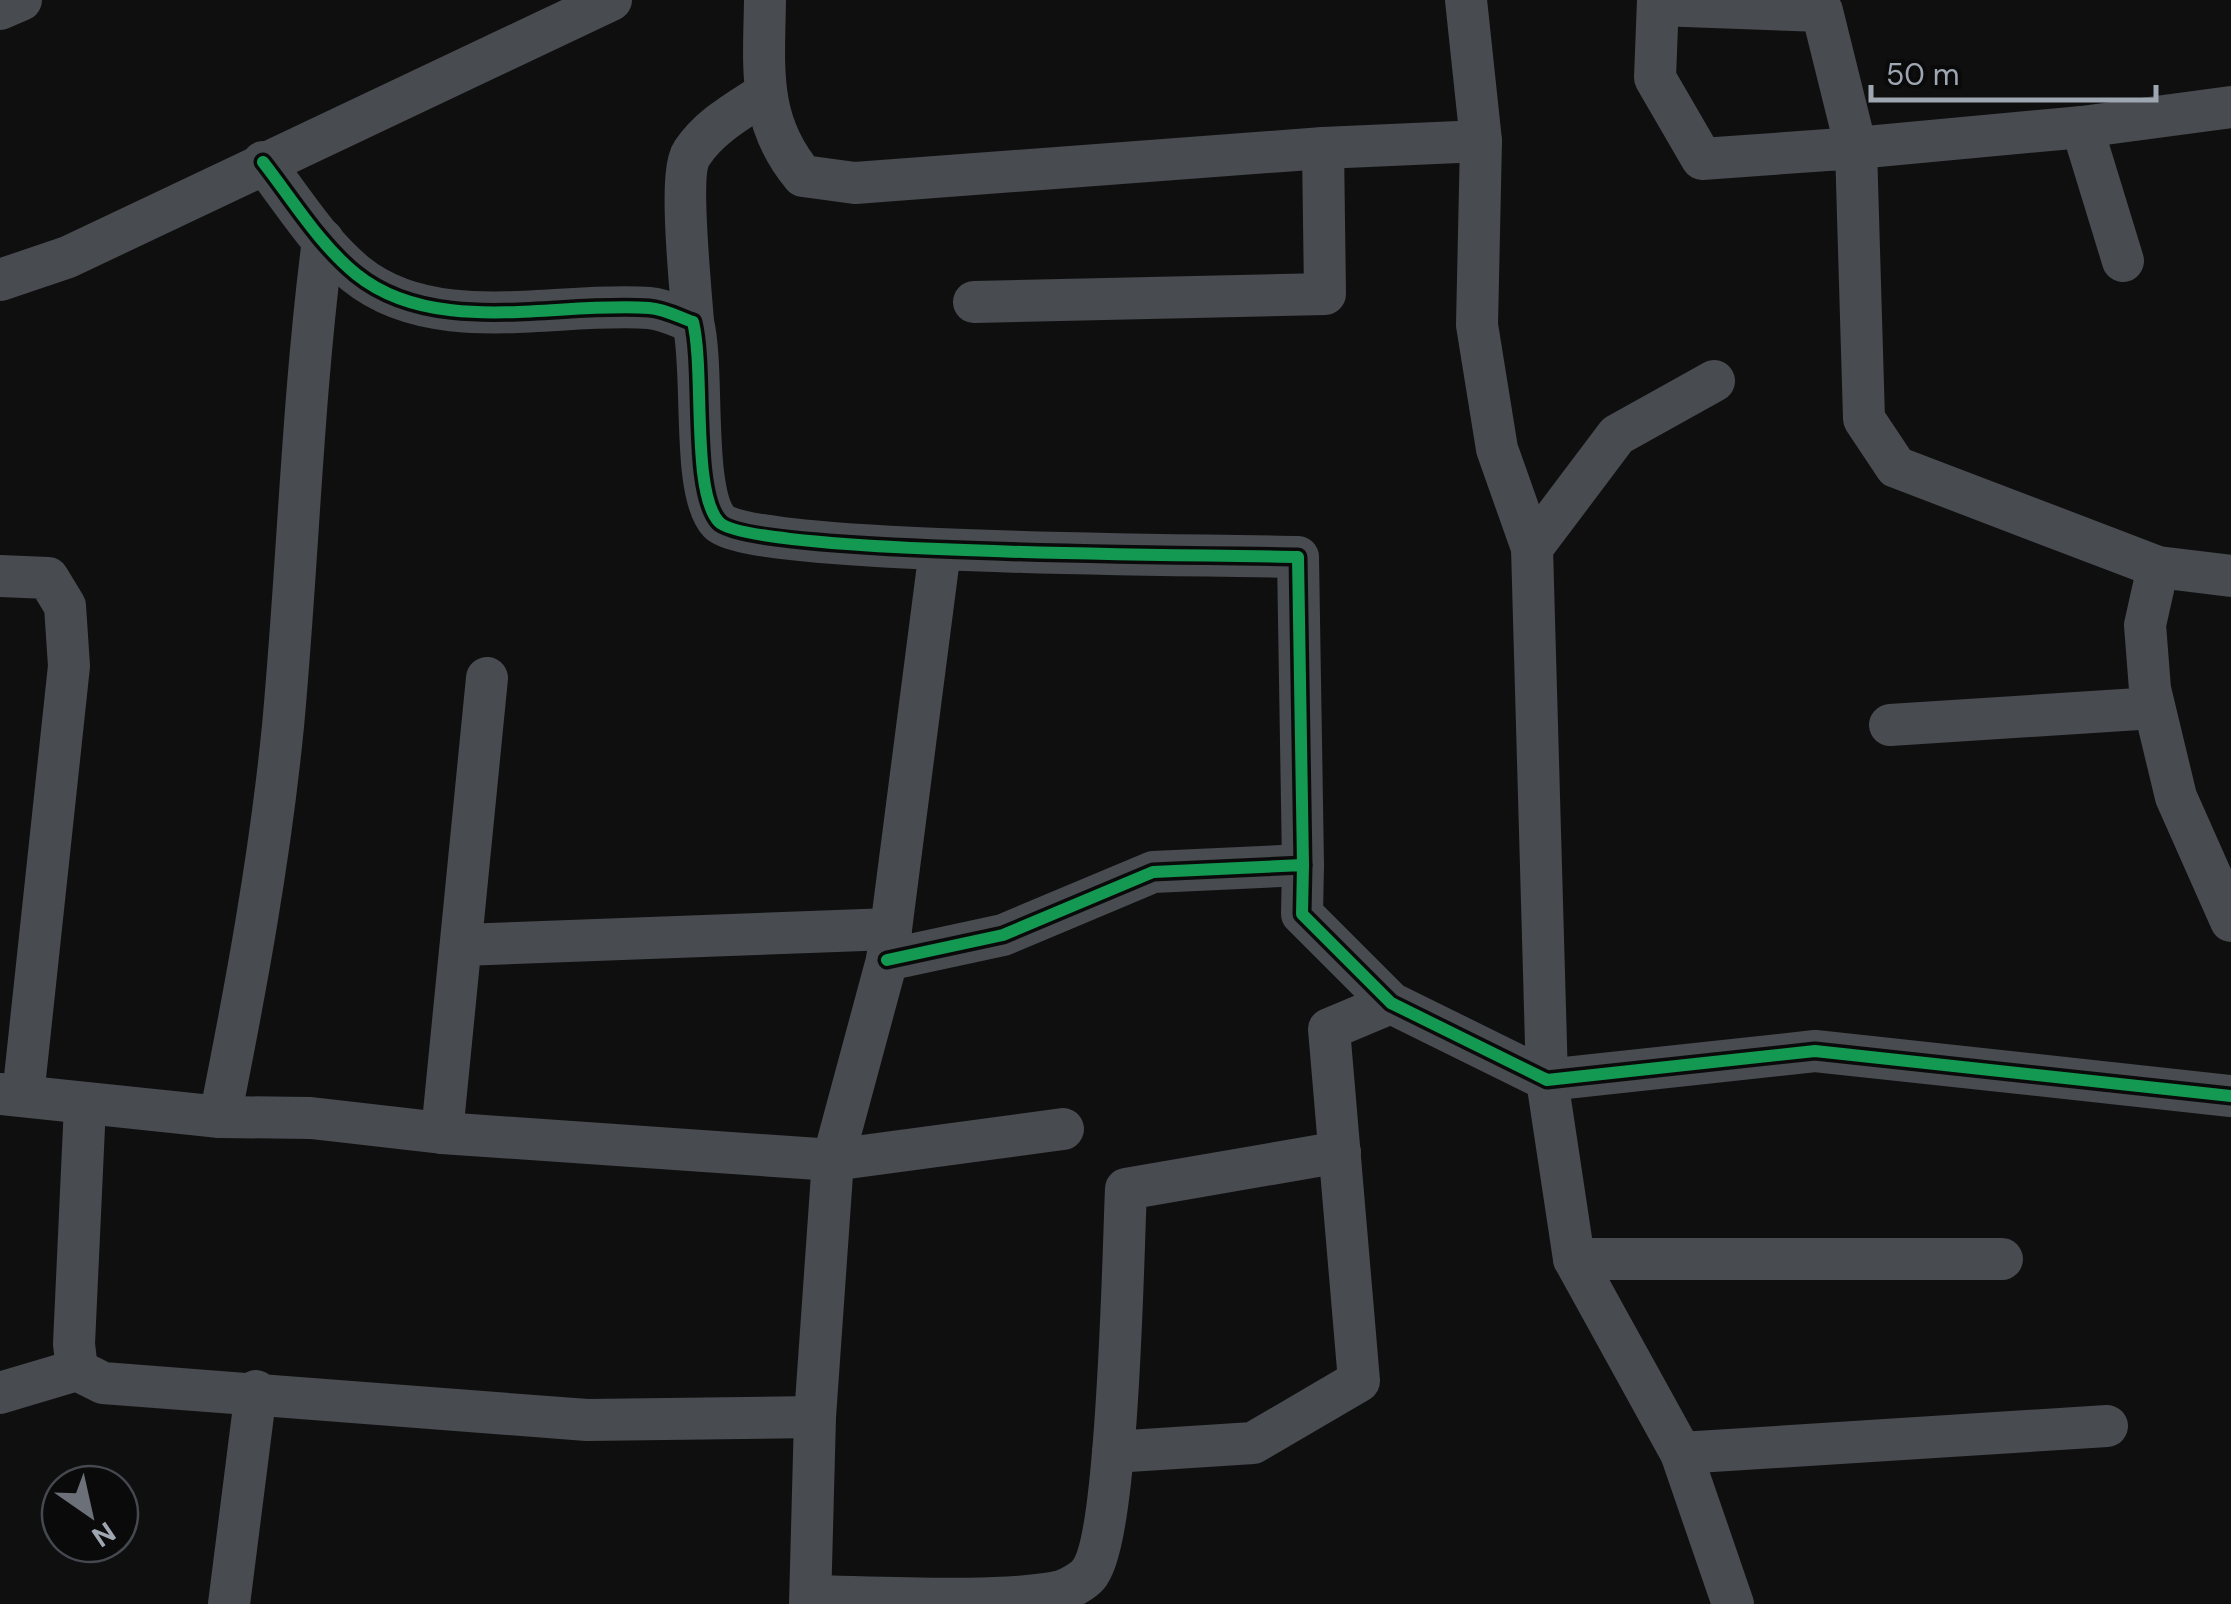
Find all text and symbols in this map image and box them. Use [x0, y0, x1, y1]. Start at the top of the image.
scale bar [1871, 40, 2156, 102]
text: 50 m [1886, 55, 1960, 94]
north arrow [40, 1464, 140, 1564]
text: N [85, 1513, 123, 1555]

